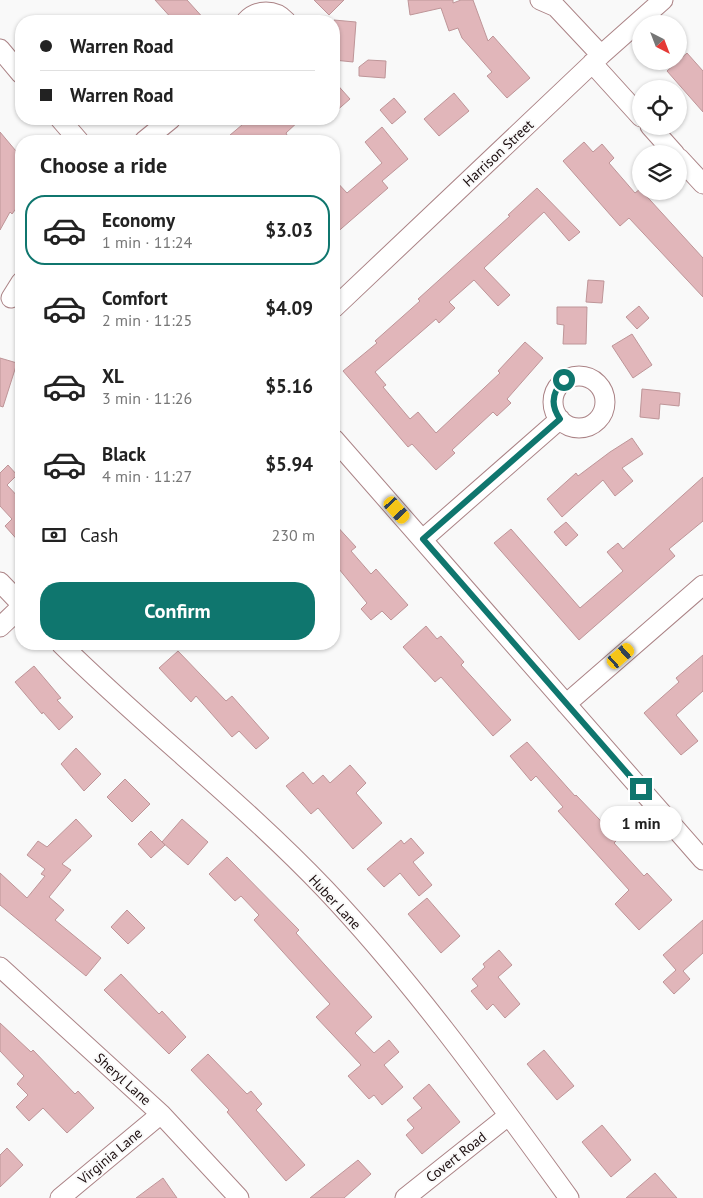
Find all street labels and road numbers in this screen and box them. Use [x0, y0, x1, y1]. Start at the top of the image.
street label: Harrison Street [459, 116, 537, 190]
street label: Huber Lane [305, 871, 365, 933]
street label: Sheryl Lane [91, 1049, 155, 1109]
street label: Virginia Lane [73, 1124, 146, 1189]
street label: Covert Road [422, 1128, 490, 1186]

